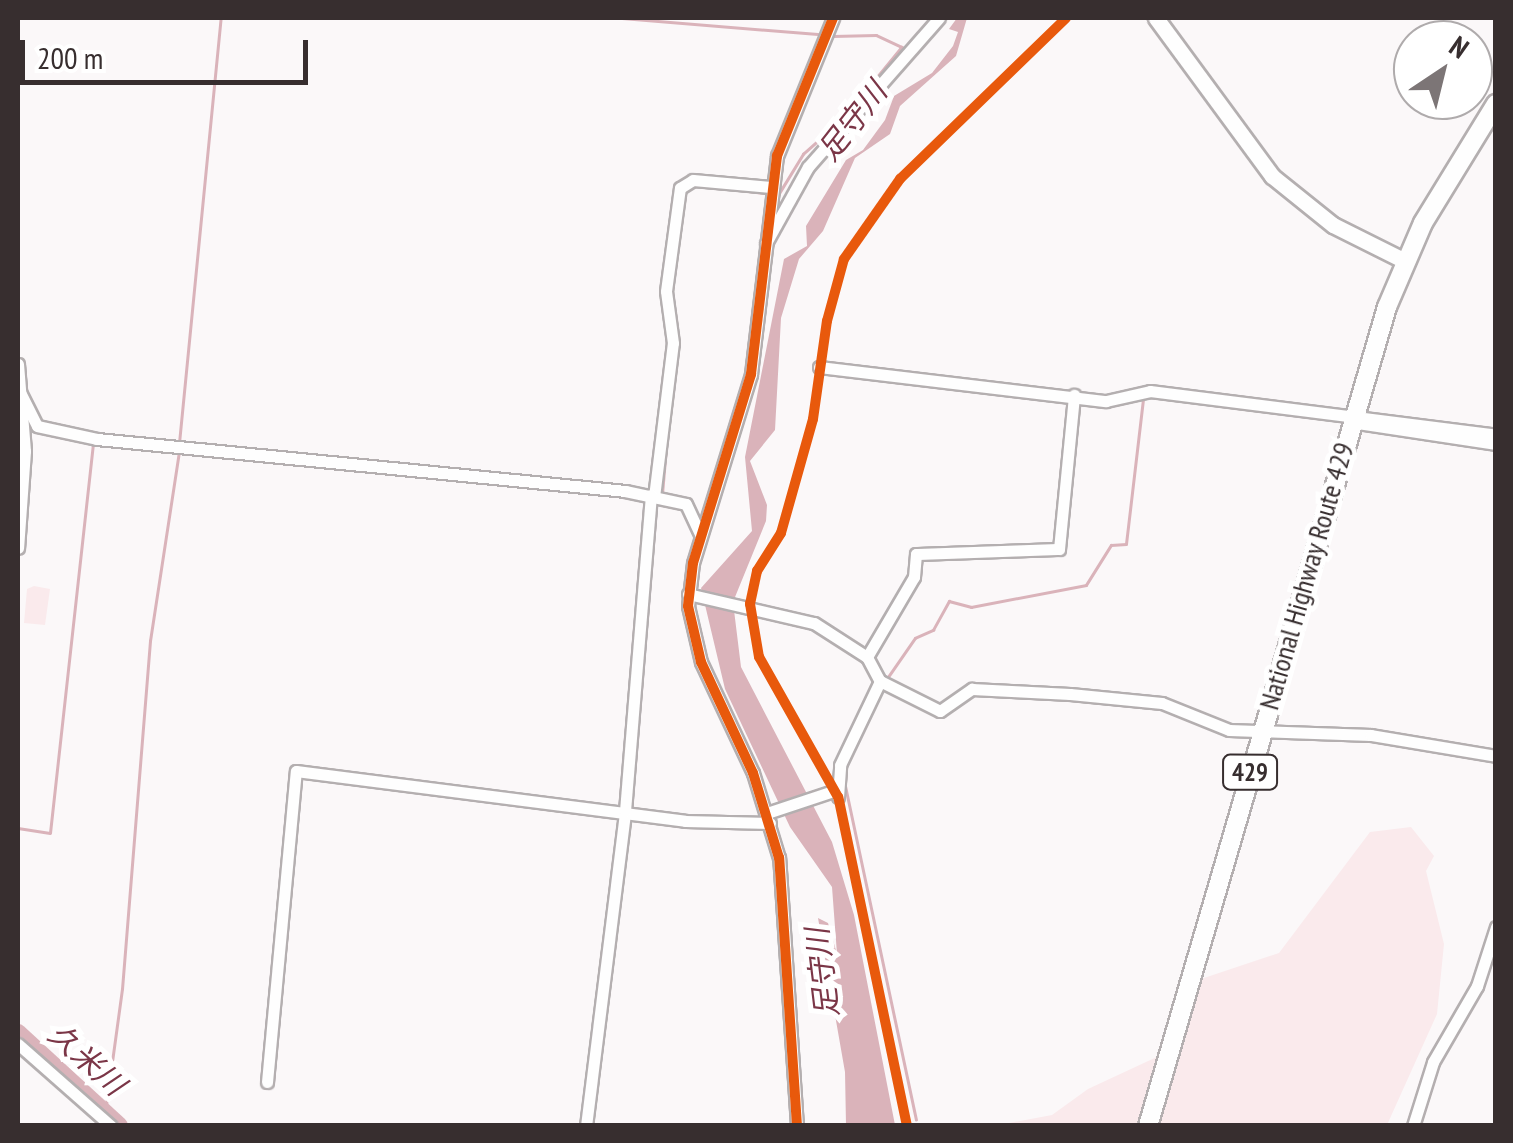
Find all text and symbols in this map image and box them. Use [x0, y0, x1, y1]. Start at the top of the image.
scale bar [25, 20, 312, 82]
north arrow [1393, 20, 1493, 120]
text: N [1443, 27, 1476, 66]
text: 200 m [37, 38, 103, 77]
water label: 足守川 [810, 74, 894, 168]
street label: National Highway Route 429 [1252, 438, 1360, 714]
road number: 429 [1220, 752, 1280, 792]
water label: 足守川 [799, 926, 845, 1020]
water label: 久米川 [42, 1016, 132, 1102]

